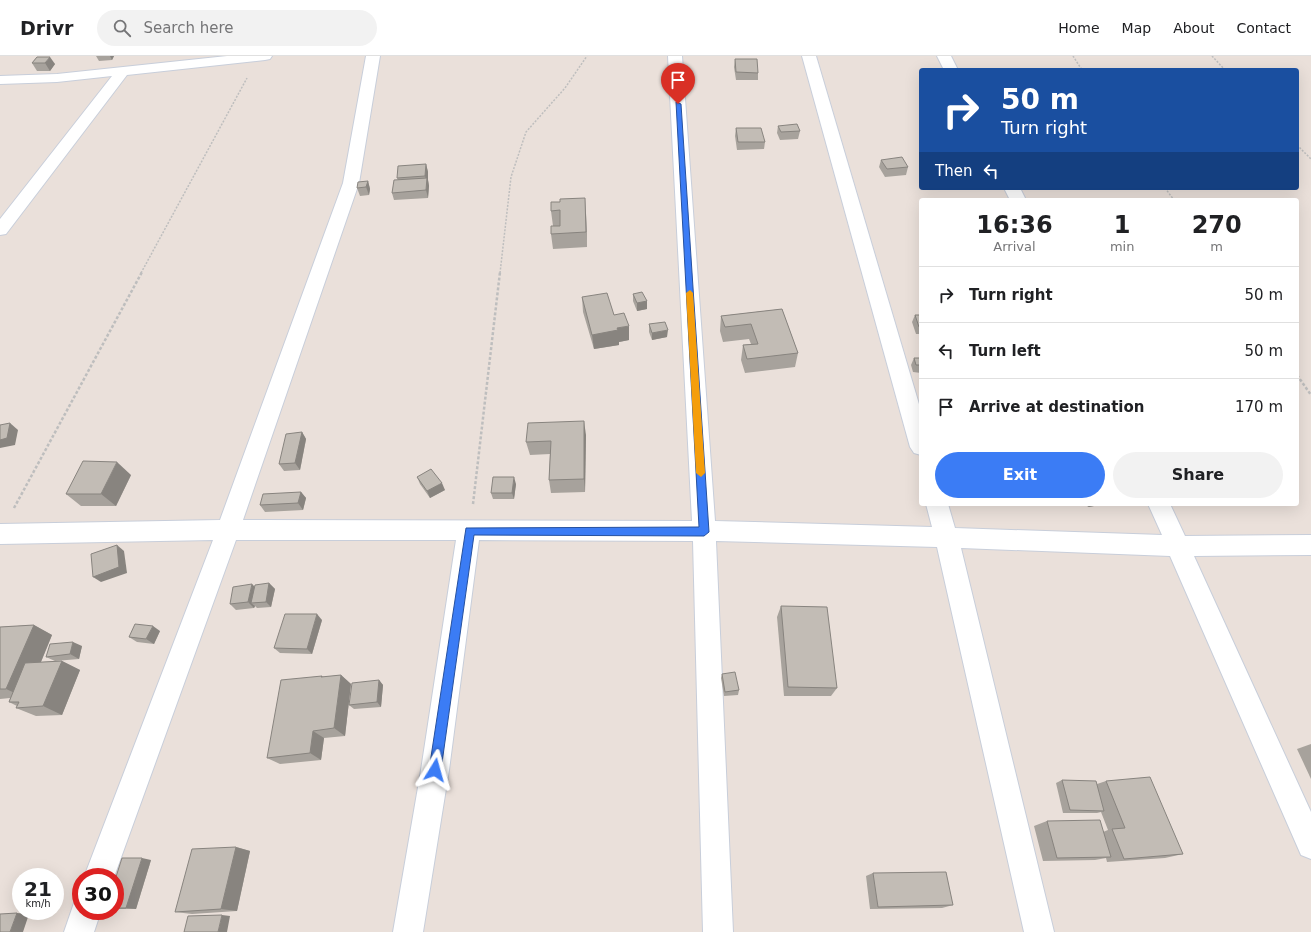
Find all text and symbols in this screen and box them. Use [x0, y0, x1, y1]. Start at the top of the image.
search box [97, 10, 377, 46]
text: Drivr [20, 17, 73, 39]
icon: search [111, 17, 133, 39]
text: Search here [143, 19, 234, 37]
text: Home [1058, 20, 1100, 36]
text: Map [1122, 20, 1151, 36]
text: About [1173, 20, 1215, 36]
text: Contact [1237, 20, 1291, 36]
pin [661, 63, 695, 104]
icon: arrive [667, 69, 689, 91]
text: 50 m [1001, 83, 1079, 116]
icon: right [935, 84, 987, 136]
text: Turn right [1001, 117, 1087, 138]
icon: left [980, 160, 1002, 182]
text: Then [935, 162, 972, 180]
text: 16:36 [976, 211, 1053, 239]
text: 1 [1114, 211, 1130, 239]
text: 270 [1192, 211, 1242, 239]
text: Arrival [993, 239, 1036, 254]
text: min [1110, 239, 1134, 254]
text: m [1210, 239, 1223, 254]
icon: right [935, 284, 957, 306]
text: Turn right [969, 286, 1053, 304]
text: 50 m [1245, 286, 1283, 304]
icon: left [935, 340, 957, 362]
text: Turn left [969, 342, 1041, 360]
text: 50 m [1245, 342, 1283, 360]
icon: arrive [935, 396, 957, 418]
text: Arrive at destination [969, 398, 1144, 416]
text: 170 m [1235, 398, 1283, 416]
button: Exit [935, 452, 1105, 498]
button: Share [1113, 452, 1283, 498]
position arrow [414, 749, 456, 791]
speed limit sign: 30 [72, 868, 124, 920]
text: 21 [24, 877, 52, 901]
text: km/h [25, 898, 51, 909]

